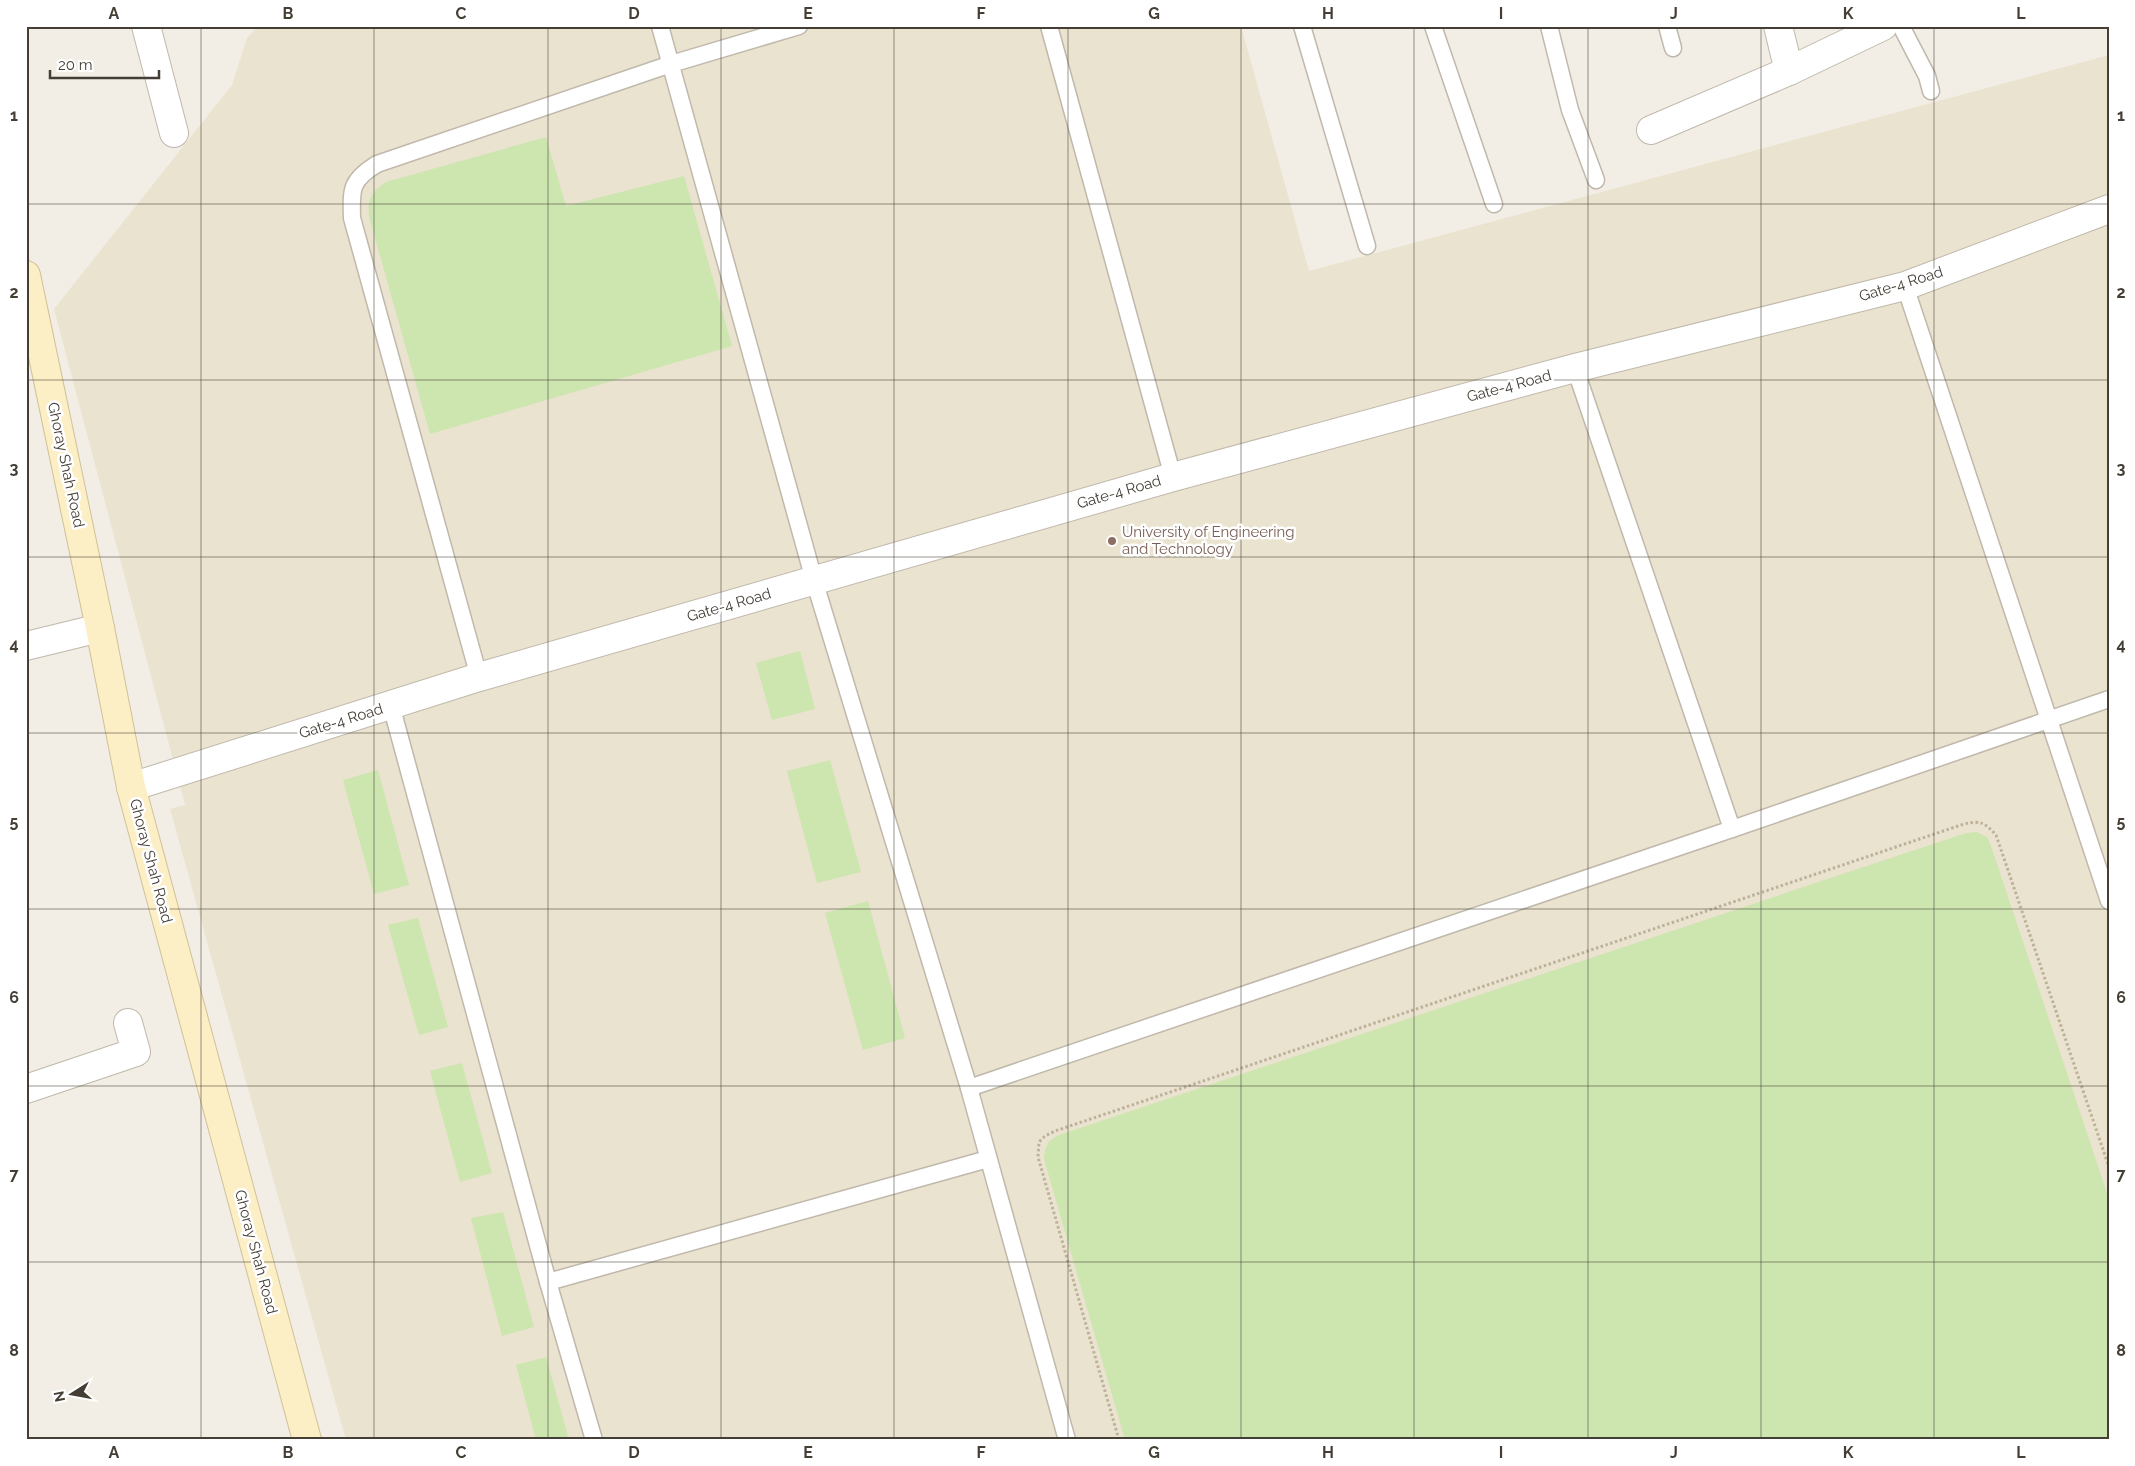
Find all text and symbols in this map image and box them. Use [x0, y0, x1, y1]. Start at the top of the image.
text: A [109, 4, 120, 23]
text: B [283, 4, 294, 23]
text: C [456, 4, 467, 23]
text: D [628, 4, 640, 23]
text: E [803, 4, 813, 23]
text: F [976, 4, 986, 23]
text: G [1148, 4, 1160, 23]
text: H [1322, 4, 1334, 23]
text: I [1499, 4, 1503, 23]
text: J [1670, 4, 1678, 23]
text: K [1843, 4, 1854, 23]
text: L [2016, 4, 2026, 23]
scale bar [50, 48, 159, 80]
text: 20 m [58, 56, 93, 74]
text: 1 [10, 106, 18, 125]
text: 1 [2117, 106, 2125, 125]
street label: Gate-4 Road [1857, 263, 1945, 305]
text: 2 [9, 283, 19, 302]
text: 2 [2116, 283, 2126, 302]
street label: Gate-4 Road [1465, 366, 1553, 406]
street label: Ghoray Shah Road [44, 401, 88, 529]
text: 3 [10, 459, 19, 478]
text: 3 [2117, 459, 2126, 478]
street label: Gate-4 Road [1075, 471, 1163, 513]
place label: University of Engineering and Technology [1122, 523, 1295, 558]
marker: University of Engineering and Technology [1106, 535, 1118, 547]
street label: Gate-4 Road [685, 584, 773, 626]
text: 4 [9, 635, 19, 654]
text: 4 [2116, 635, 2126, 654]
street label: Gate-4 Road [297, 700, 385, 742]
street label: Ghoray Shah Road [126, 797, 176, 925]
text: 5 [10, 812, 19, 831]
text: 5 [2117, 812, 2126, 831]
text: 6 [9, 988, 19, 1007]
text: 6 [2116, 988, 2126, 1007]
text: 7 [10, 1165, 19, 1184]
text: 7 [2117, 1165, 2126, 1184]
street label: Ghoray Shah Road [231, 1188, 281, 1316]
text: 8 [9, 1341, 19, 1360]
text: 8 [2116, 1341, 2126, 1360]
north arrow [48, 1368, 98, 1418]
text: N [50, 1390, 68, 1403]
text: A [109, 1443, 120, 1462]
text: B [283, 1443, 294, 1462]
text: C [456, 1443, 467, 1462]
text: D [628, 1443, 640, 1462]
text: E [803, 1443, 813, 1462]
text: F [976, 1443, 986, 1462]
text: G [1148, 1443, 1160, 1462]
text: H [1322, 1443, 1334, 1462]
text: I [1499, 1443, 1503, 1462]
text: J [1670, 1443, 1678, 1462]
text: K [1843, 1443, 1854, 1462]
text: L [2016, 1443, 2026, 1462]

